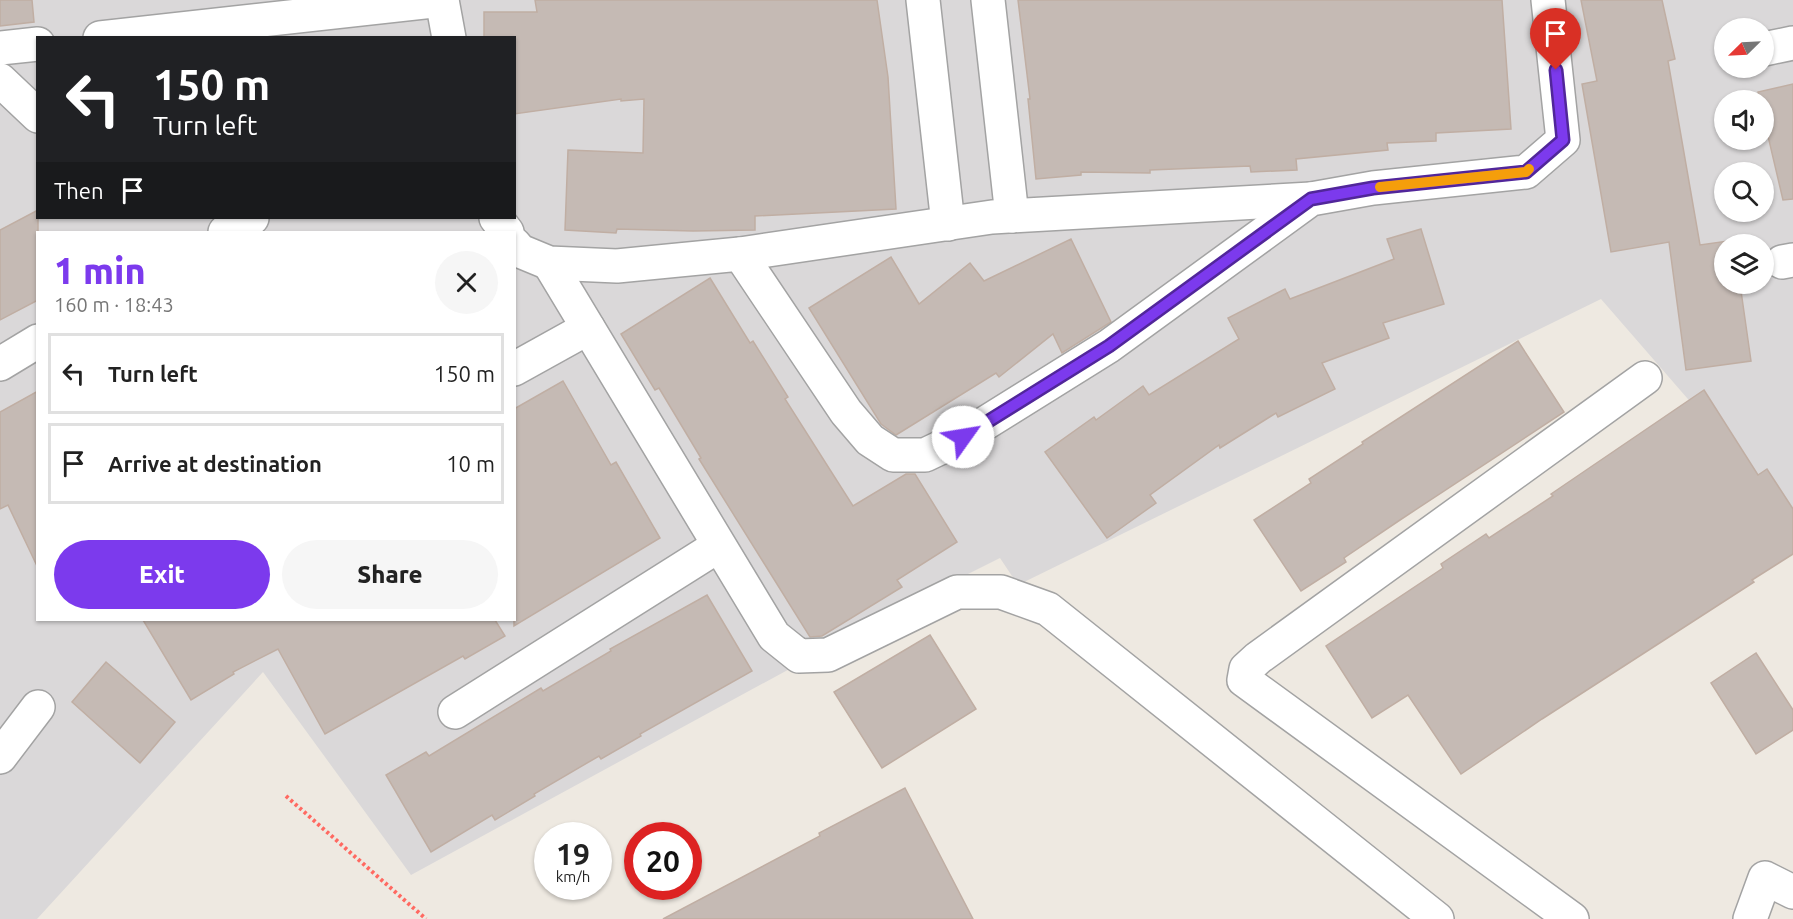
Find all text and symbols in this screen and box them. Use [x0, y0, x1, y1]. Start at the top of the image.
pin [1530, 8, 1581, 70]
icon: arrive [1539, 17, 1572, 50]
north arrow [1714, 18, 1774, 78]
map controls [1714, 18, 1774, 294]
icon: left [54, 60, 132, 138]
text: 150 m [153, 61, 270, 108]
button: sound [1714, 90, 1774, 150]
text: Turn left [153, 110, 257, 140]
button: search [1714, 162, 1774, 222]
icon: arrive [116, 174, 149, 207]
text: Then [54, 178, 104, 203]
button: layers [1714, 234, 1774, 294]
text: 1 min [54, 250, 146, 291]
button: close [435, 251, 498, 314]
text: 160 m · 18:43 [54, 293, 174, 316]
icon: left [57, 357, 90, 390]
text: Turn left [108, 361, 198, 386]
text: 150 m [434, 361, 495, 386]
position arrow [931, 405, 995, 469]
icon: arrive [57, 447, 90, 480]
text: Arrive at destination [108, 451, 322, 476]
text: 10 m [446, 451, 495, 476]
button: Exit [54, 540, 270, 609]
button: Share [282, 540, 498, 609]
speed limit sign: 20 [624, 822, 702, 900]
text: 19 [556, 837, 590, 871]
text: km/h [556, 868, 590, 885]

